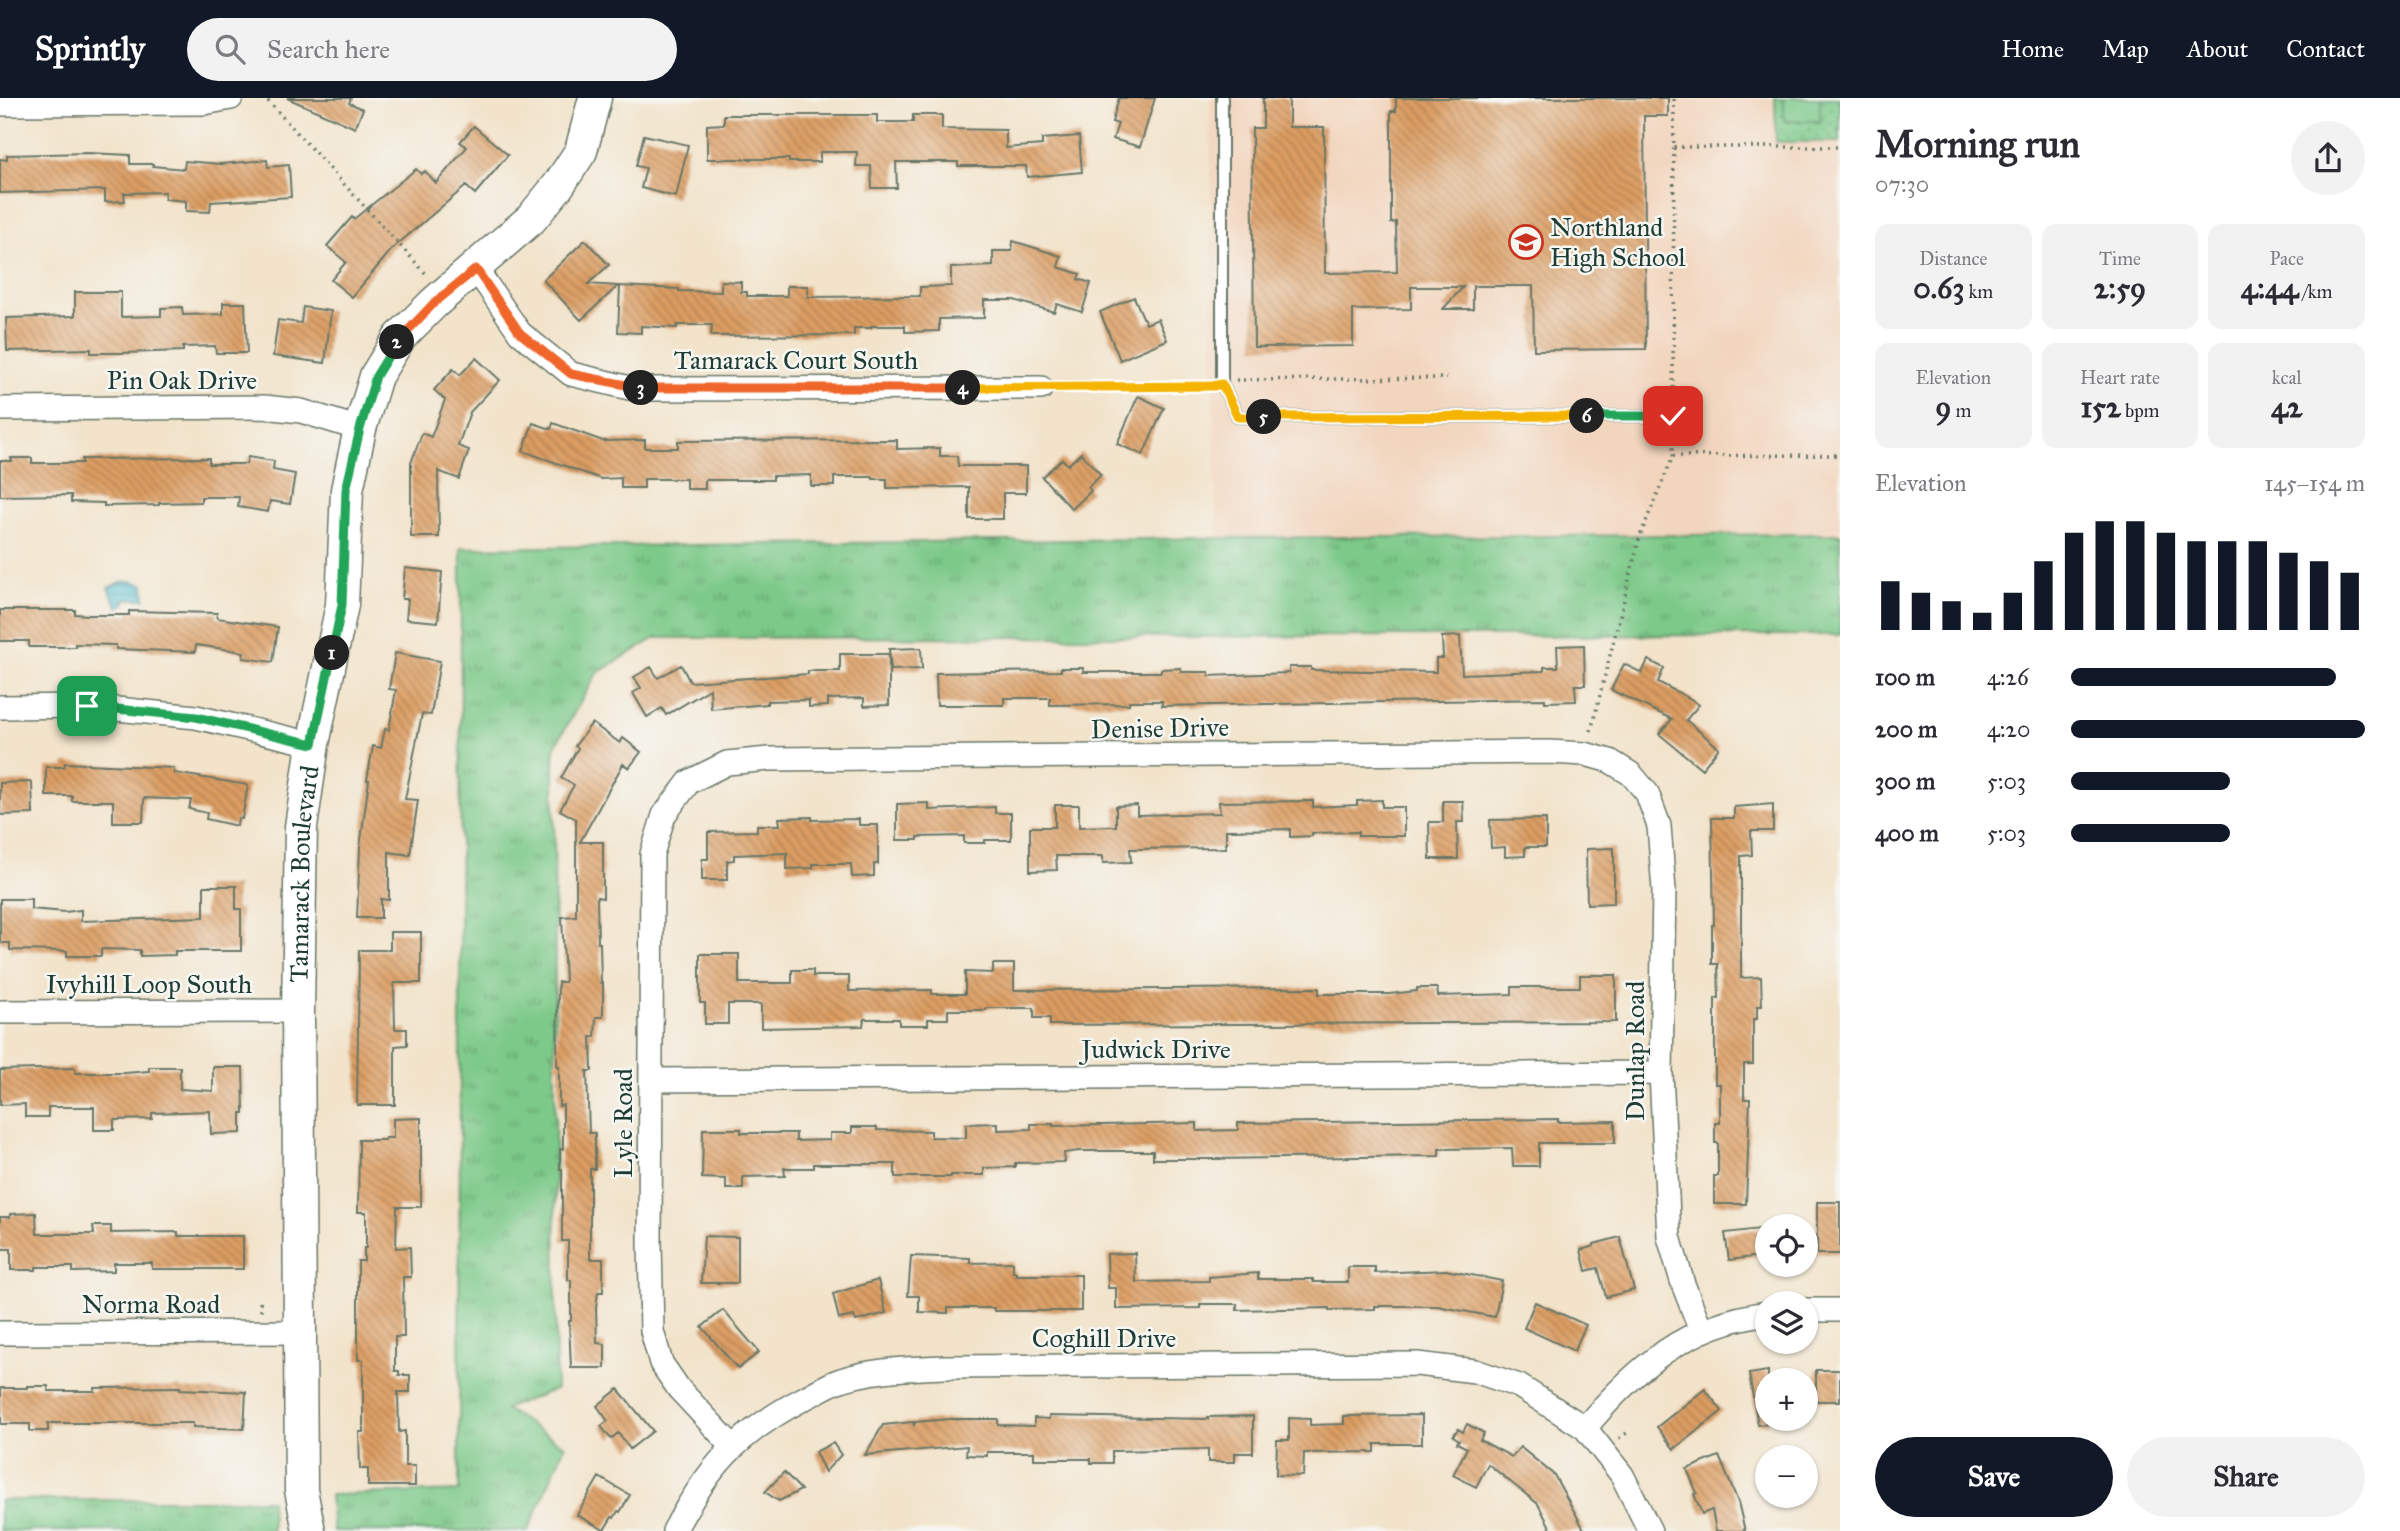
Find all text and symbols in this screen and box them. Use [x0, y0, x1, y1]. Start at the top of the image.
search box [187, 18, 677, 81]
text: Sprintly [35, 29, 145, 69]
icon: search [211, 30, 249, 68]
text: Search here [267, 33, 390, 65]
text: Home [2001, 34, 2064, 64]
text: Map [2102, 34, 2149, 64]
text: About [2187, 34, 2248, 64]
text: Contact [2286, 34, 2365, 64]
text: Morning run [1875, 121, 2080, 167]
button: share [2291, 121, 2365, 195]
text: 07:30 [1875, 170, 1929, 198]
place label: Northland High School [1550, 211, 1686, 273]
school or university icon: Northland High School [1507, 223, 1545, 261]
text: Distance [1919, 247, 1987, 270]
text: Time [2099, 247, 2141, 270]
text: Pace [2269, 247, 2304, 270]
text: 0.63 [1913, 270, 1964, 306]
text: 2:59 [2094, 270, 2146, 306]
text: 4:44 [2241, 270, 2299, 306]
text: km [1964, 280, 1993, 303]
text: /km [2299, 280, 2333, 303]
pin: 2 [380, 324, 414, 360]
text: 2 [392, 330, 401, 353]
street label: Tamarack Court South [674, 344, 919, 376]
street label: Pin Oak Drive [107, 364, 257, 396]
text: Elevation [1916, 366, 1991, 389]
text: Heart rate [2080, 366, 2160, 389]
text: kcal [2272, 366, 2302, 389]
pin: 3 [624, 370, 658, 406]
pin: 4 [946, 370, 981, 406]
text: 3 [637, 376, 644, 399]
text: 4 [957, 376, 968, 399]
pin [1643, 386, 1703, 446]
text: 9 [1935, 389, 1951, 425]
text: 152 [2080, 389, 2121, 425]
text: 42 [2271, 389, 2302, 425]
icon: check [1654, 397, 1692, 435]
pin: 6 [1570, 398, 1604, 434]
text: m [1951, 399, 1971, 422]
text: bpm [2121, 399, 2160, 422]
pin: 5 [1246, 400, 1282, 434]
text: 6 [1582, 404, 1591, 427]
text: 5 [1259, 405, 1268, 428]
text: Elevation [1875, 469, 1966, 497]
text: 145–154 m [2264, 469, 2365, 497]
pin: 1 [314, 636, 350, 670]
text: 1 [328, 641, 335, 664]
text: 100 m [1875, 663, 1935, 691]
text: 4:26 [1987, 663, 2029, 691]
pin [57, 676, 117, 736]
icon: arrive [68, 687, 106, 725]
street label: Denise Drive [1090, 711, 1230, 745]
text: 200 m [1875, 715, 1937, 743]
text: 4:20 [1987, 715, 2030, 743]
street label: Tamarack Boulevard [282, 763, 326, 983]
text: 300 m [1875, 767, 1935, 795]
text: 5:03 [1987, 767, 2026, 795]
text: 400 m [1875, 819, 1939, 847]
text: 5:03 [1987, 819, 2026, 847]
street label: Ivyhill Loop South [46, 968, 253, 1000]
street label: Dunlap Road [1619, 981, 1651, 1121]
street label: Judwick Drive [1078, 1033, 1231, 1065]
street label: Lyle Road [607, 1068, 639, 1178]
map controls [1755, 1214, 1818, 1508]
button: locate [1755, 1214, 1818, 1277]
street label: Norma Road [82, 1288, 220, 1320]
button: layers [1755, 1291, 1818, 1354]
street label: Coghill Drive [1032, 1322, 1176, 1354]
button: + [1755, 1368, 1818, 1431]
button: Save [1875, 1437, 2113, 1517]
button: Share [2127, 1437, 2365, 1517]
button: − [1755, 1445, 1818, 1508]

